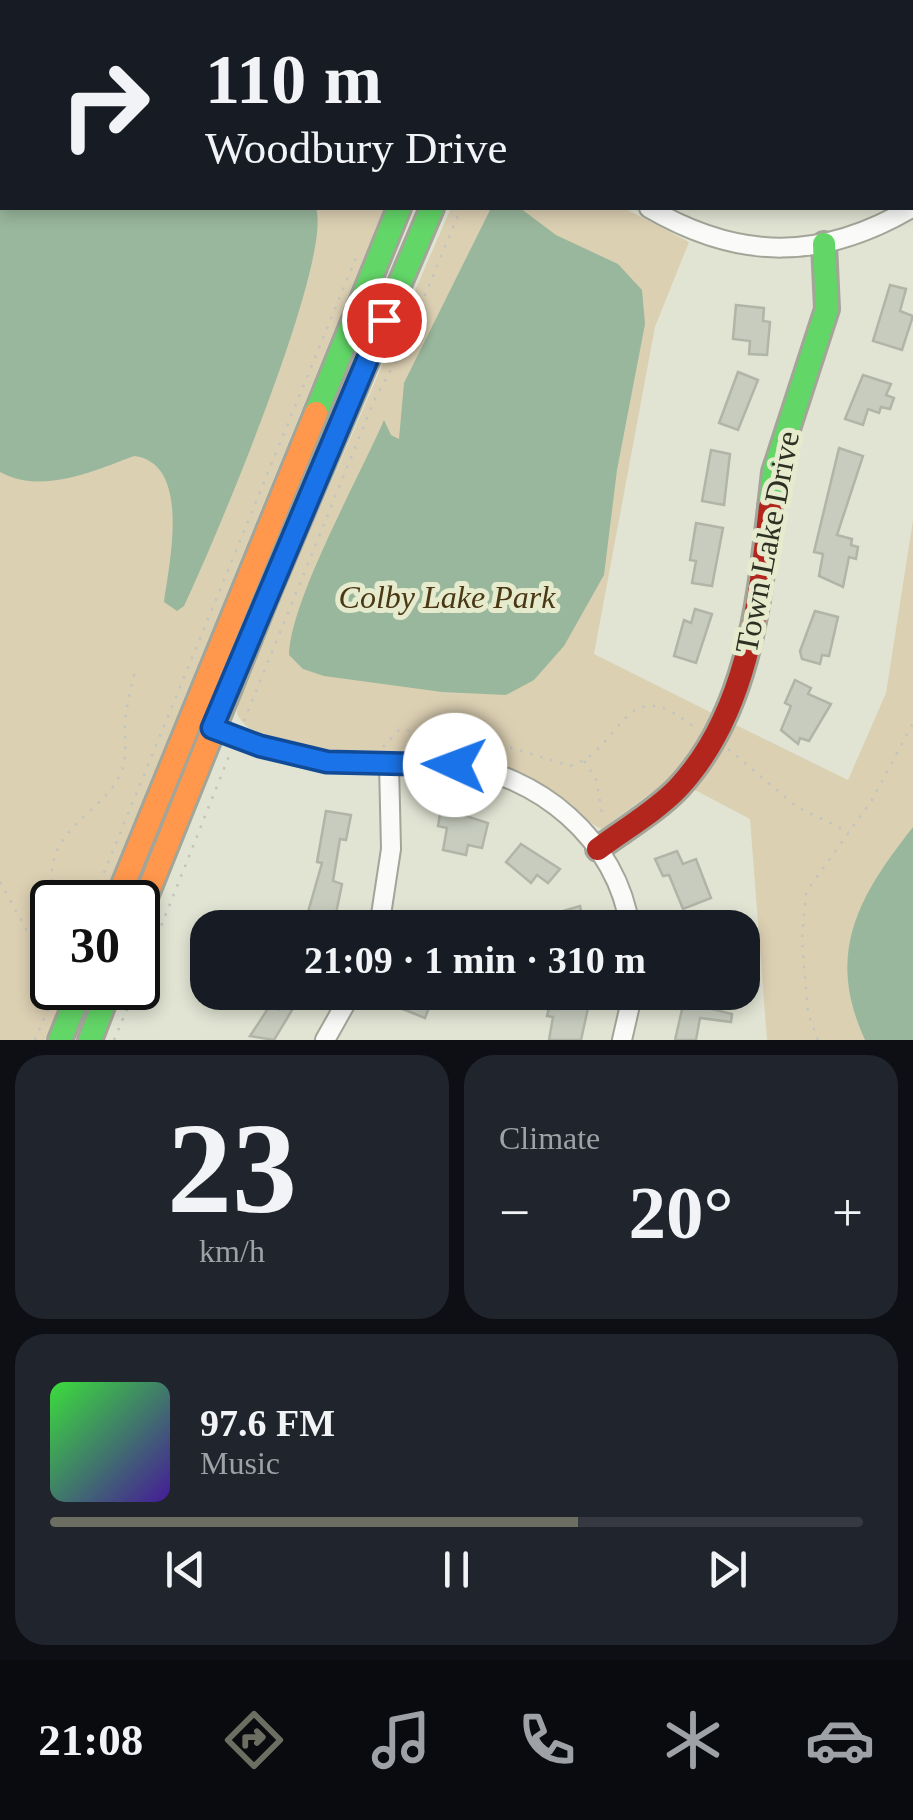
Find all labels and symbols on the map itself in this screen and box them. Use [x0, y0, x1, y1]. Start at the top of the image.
pin [342, 278, 427, 363]
street label: Town Lake Drive [728, 428, 806, 656]
park label: Colby Lake Park [339, 579, 556, 615]
position arrow [403, 713, 507, 817]
speed limit sign: 30 [30, 880, 160, 1010]

